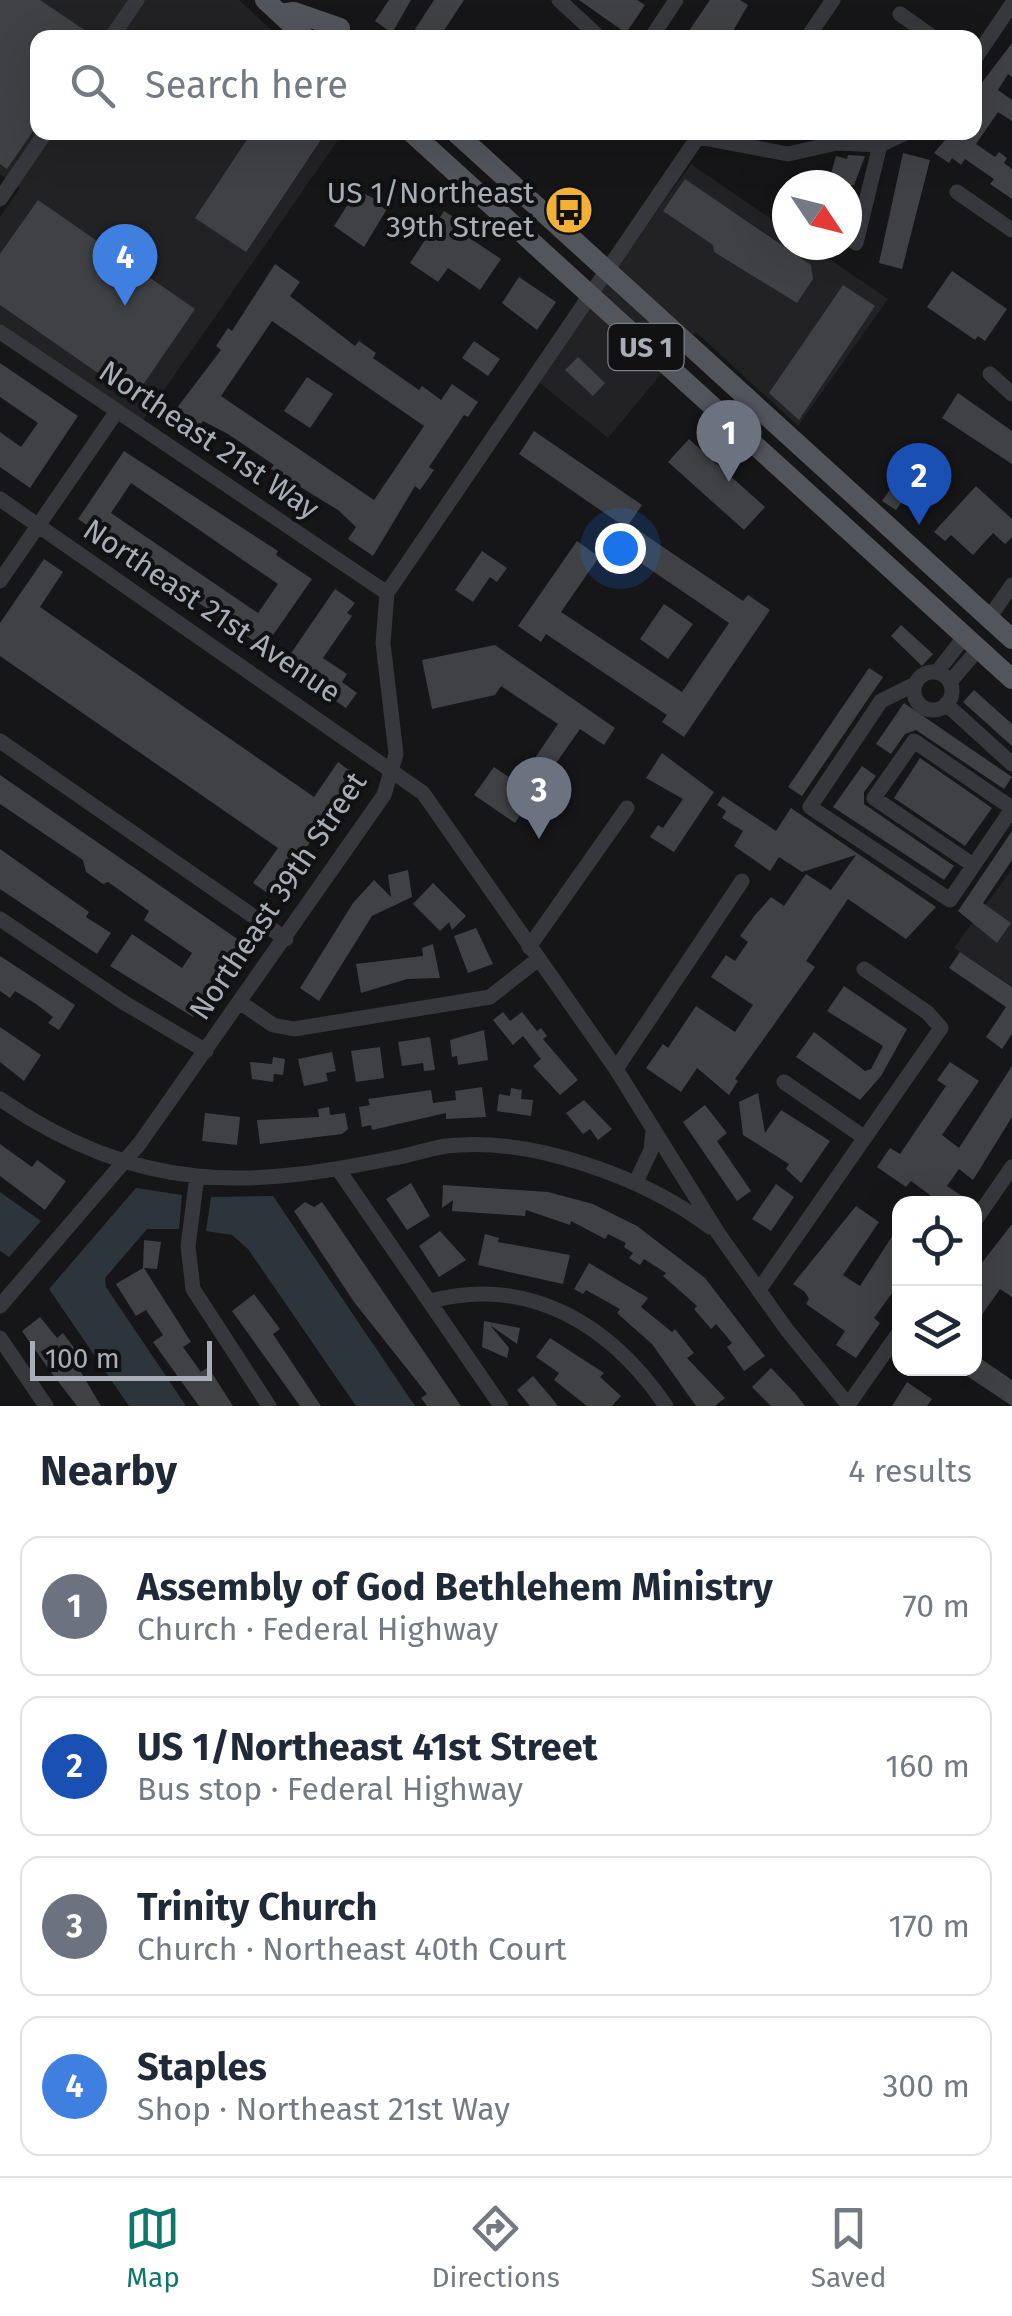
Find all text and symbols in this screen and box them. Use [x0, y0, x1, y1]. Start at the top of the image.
search box [30, 30, 982, 140]
icon: search [65, 58, 120, 113]
text: Search here [145, 62, 348, 108]
north arrow [772, 170, 862, 260]
place label: US 1/Northeast 39th Street [327, 175, 534, 245]
bus stop icon: US 1/Northeast 39th Street [543, 184, 595, 236]
pin: 4 [92, 224, 158, 306]
road number: US 1 [608, 324, 684, 370]
street label: Northeast 21st Way [92, 353, 326, 527]
pin: 1 [696, 400, 762, 482]
pin: 2 [886, 442, 952, 525]
street label: Northeast 21st Avenue [77, 512, 347, 710]
your location [595, 523, 646, 574]
pin: 3 [506, 756, 572, 839]
street label: Northeast 39th Street [182, 765, 374, 1027]
map controls [892, 1196, 982, 1376]
button: locate [892, 1196, 982, 1286]
button: layers [892, 1286, 982, 1376]
scale bar [30, 1336, 212, 1380]
text: 100 m [45, 1342, 120, 1375]
text: Nearby [40, 1446, 177, 1496]
text: 4 results [848, 1452, 972, 1490]
text: Assembly of God Bethlehem Ministry [137, 1564, 773, 1610]
text: 1 [67, 1587, 82, 1625]
text: 70 m [902, 1587, 970, 1625]
text: Church · Federal Highway [137, 1610, 498, 1648]
text: US 1/Northeast 41st Street [137, 1724, 597, 1770]
text: 2 [66, 1747, 83, 1785]
text: 160 m [885, 1747, 970, 1785]
text: Bus stop · Federal Highway [137, 1770, 523, 1808]
text: Trinity Church [137, 1884, 378, 1930]
text: 3 [66, 1907, 83, 1945]
text: 170 m [889, 1907, 970, 1945]
text: Church · Northeast 40th Court [137, 1930, 567, 1968]
text: Staples [137, 2044, 267, 2090]
text: 4 [65, 2067, 84, 2105]
text: 300 m [882, 2067, 970, 2105]
text: Shop · Northeast 21st Way [137, 2090, 510, 2128]
tab: Map [125, 2201, 180, 2294]
tab: Directions [431, 2201, 560, 2294]
tab: Saved [811, 2201, 887, 2294]

